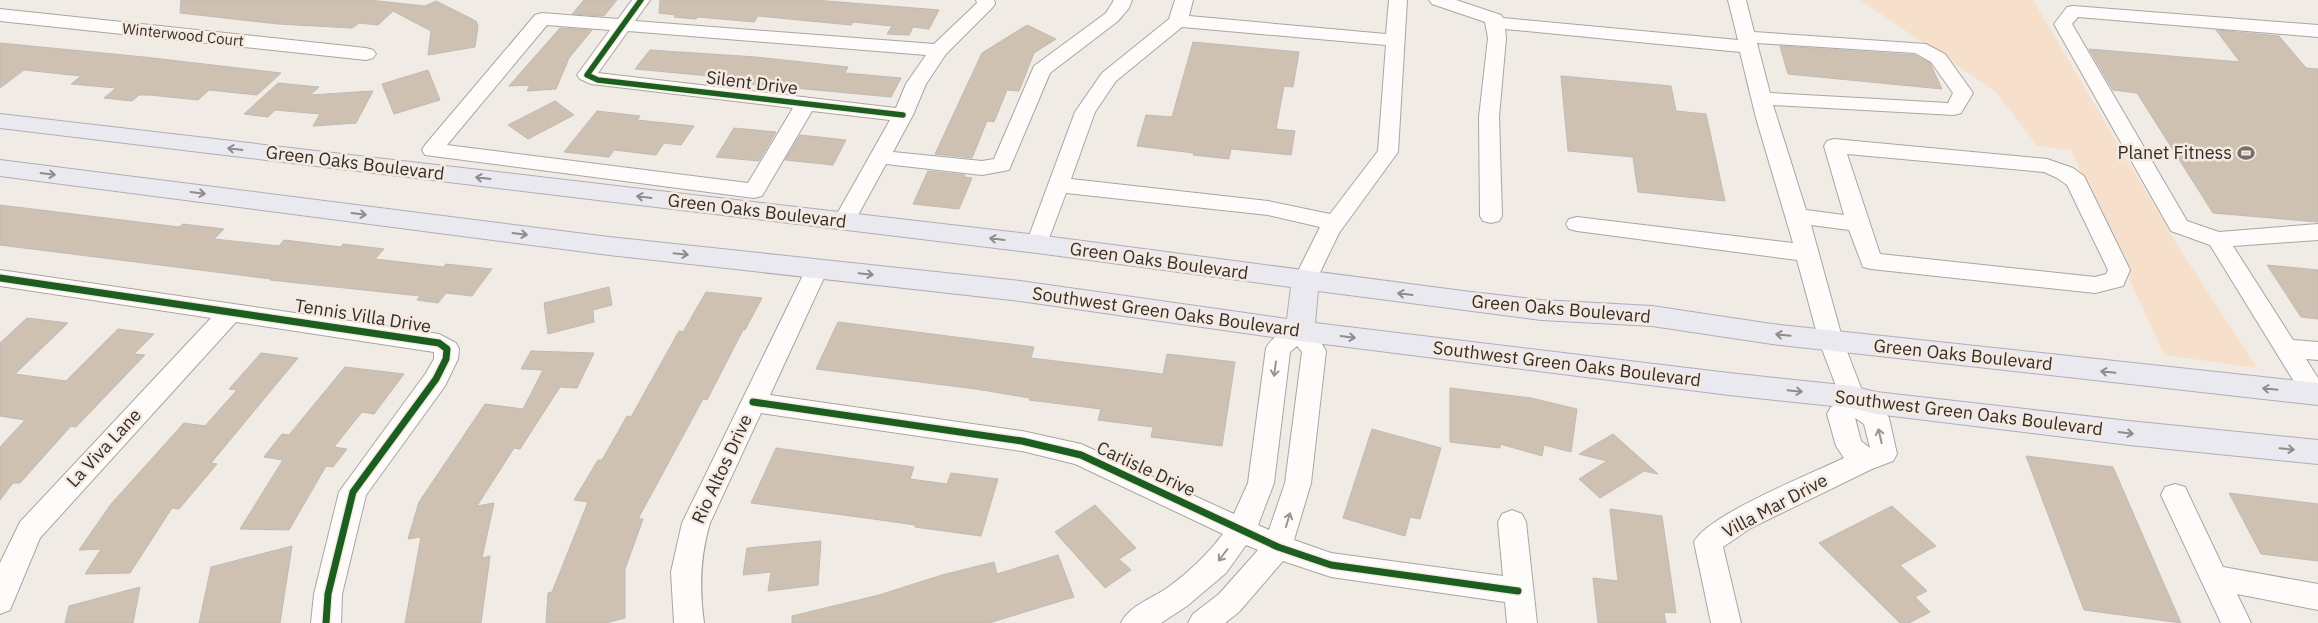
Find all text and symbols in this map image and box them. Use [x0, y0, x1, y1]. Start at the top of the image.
street label: Winterwood Court [121, 19, 245, 50]
street label: Silent Drive [705, 65, 799, 100]
street label: Green Oaks Boulevard [264, 140, 446, 185]
place label: Planet Fitness [2118, 141, 2232, 164]
sports icon: Planet Fitness [2236, 143, 2256, 163]
one-way arrow [227, 144, 243, 154]
one-way arrow [40, 169, 56, 179]
one-way arrow [475, 173, 491, 183]
one-way arrow [189, 188, 205, 198]
street label: Green Oaks Boulevard [666, 188, 848, 233]
one-way arrow [637, 192, 653, 202]
one-way arrow [351, 209, 367, 219]
one-way arrow [512, 230, 528, 240]
one-way arrow [989, 234, 1005, 244]
street label: Green Oaks Boulevard [1068, 237, 1250, 284]
one-way arrow [673, 249, 689, 259]
one-way arrow [857, 269, 873, 279]
street label: Southwest Green Oaks Boulevard [1031, 281, 1301, 342]
one-way arrow [1398, 289, 1414, 299]
street label: Green Oaks Boulevard [1470, 289, 1652, 328]
street label: Tennis Villa Drive [293, 293, 433, 338]
one-way arrow [1775, 330, 1791, 340]
one-way arrow [1340, 332, 1356, 342]
street label: Green Oaks Boulevard [1872, 334, 2054, 375]
street label: Southwest Green Oaks Boulevard [1432, 336, 1702, 391]
one-way arrow [1270, 360, 1280, 376]
one-way arrow [2100, 367, 2116, 376]
one-way arrow [2262, 384, 2278, 394]
street label: Southwest Green Oaks Boulevard [1834, 385, 2104, 440]
one-way arrow [1787, 386, 1803, 396]
street label: La Viva Lane [61, 403, 146, 492]
street label: Rio Altos Drive [686, 410, 757, 527]
one-way arrow [1875, 428, 1884, 444]
one-way arrow [2117, 428, 2133, 438]
street label: Carlisle Drive [1093, 436, 1199, 501]
one-way arrow [2279, 445, 2295, 454]
street label: Villa Mar Drive [1718, 468, 1831, 543]
one-way arrow [1284, 513, 1293, 529]
one-way arrow [1217, 548, 1228, 561]

